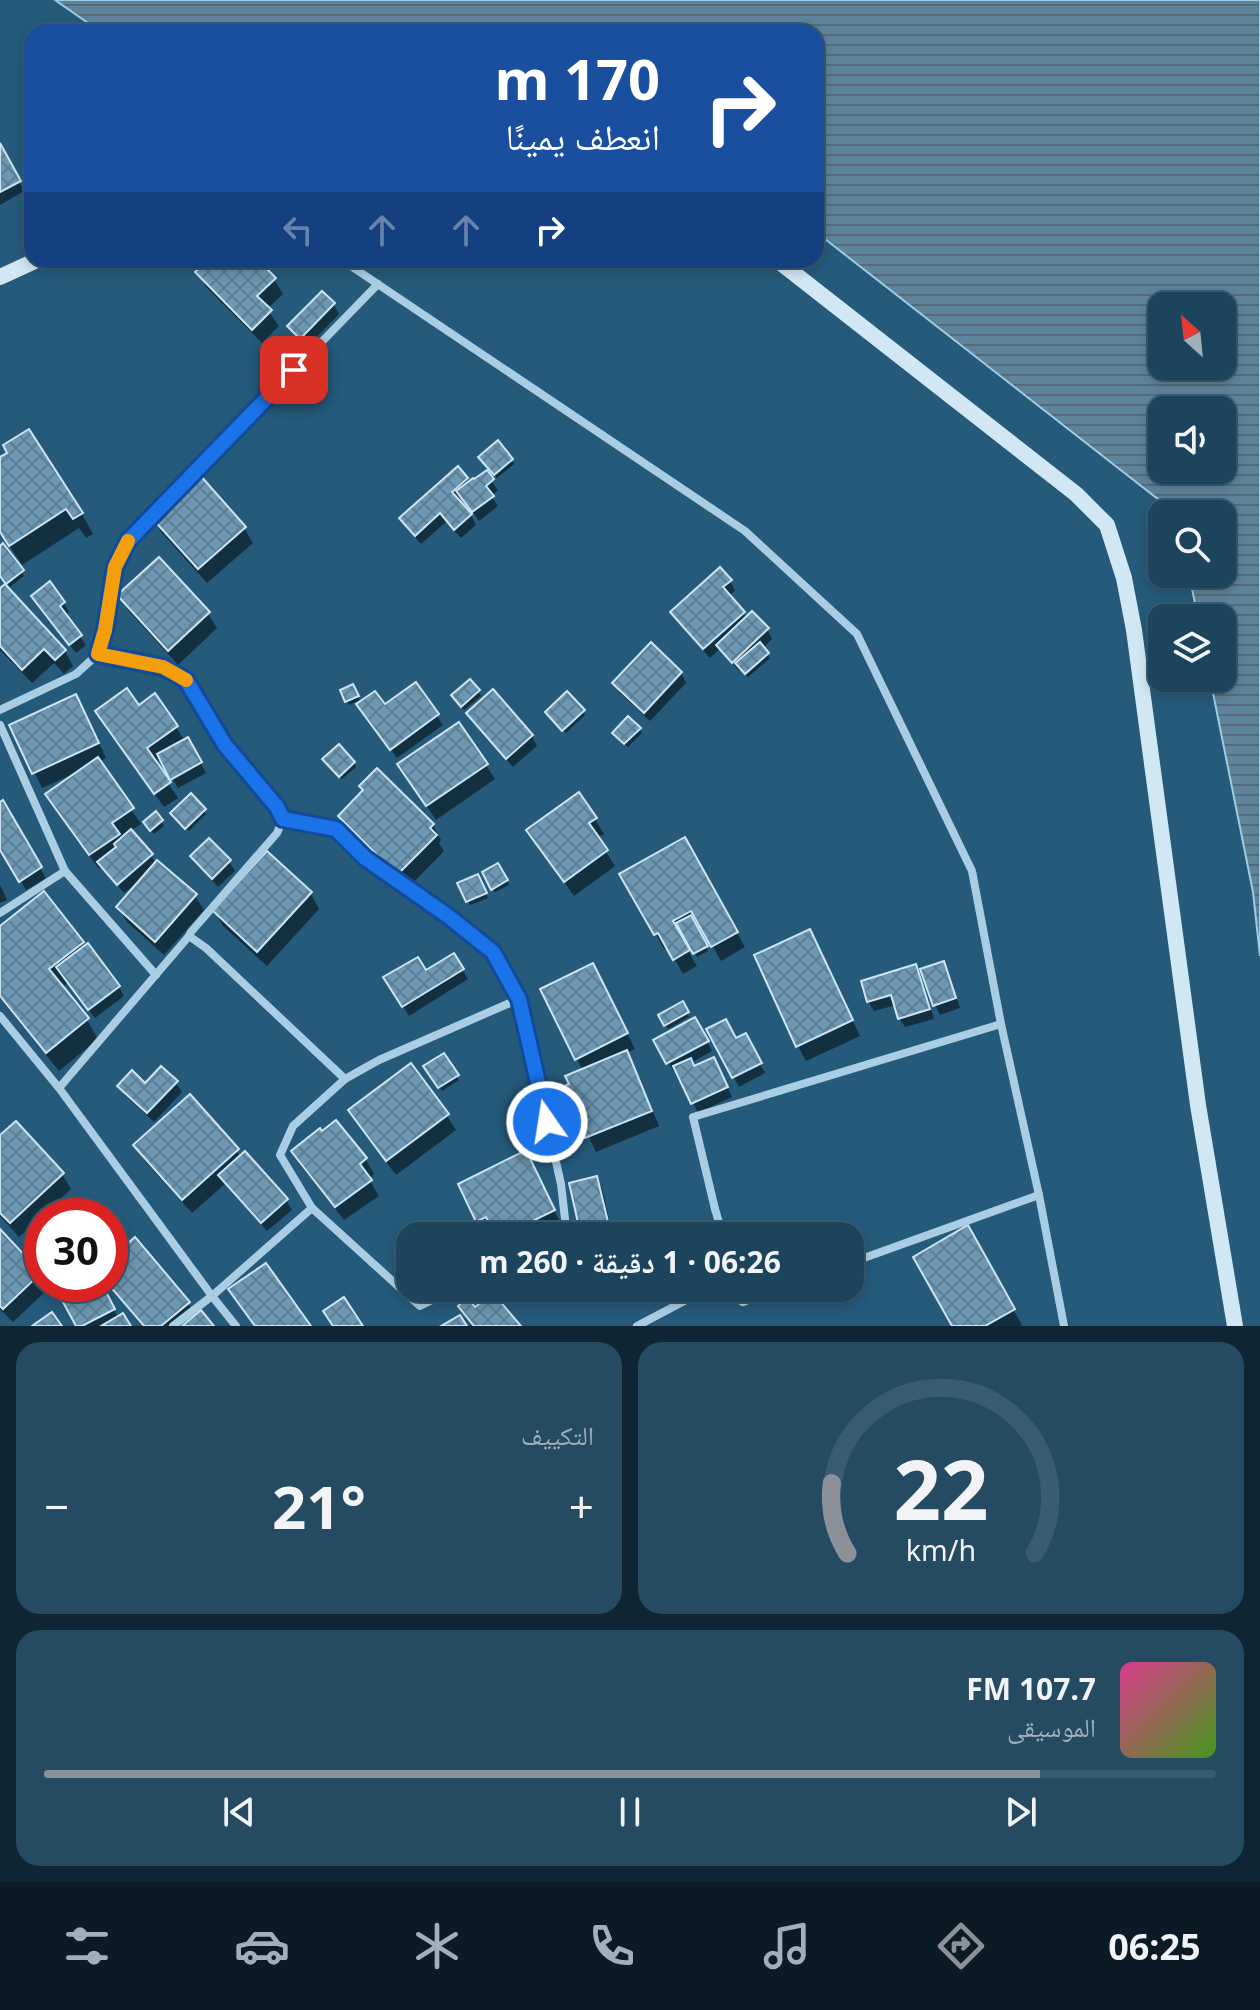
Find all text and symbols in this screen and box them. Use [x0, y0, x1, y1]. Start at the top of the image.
text: 170 m [495, 40, 660, 116]
icon: right [688, 56, 792, 160]
text: انعطف يمينًا [505, 112, 660, 161]
icon: left [276, 208, 320, 252]
icon: ahead [360, 208, 404, 252]
icon: ahead [444, 208, 488, 252]
icon: right [528, 208, 572, 252]
north arrow [1148, 292, 1236, 380]
map controls [1148, 292, 1236, 692]
pin [260, 336, 328, 404]
icon: arrive [272, 348, 316, 392]
button: sound [1148, 396, 1236, 484]
button: search [1148, 500, 1236, 588]
button: layers [1148, 604, 1236, 692]
position arrow [505, 1080, 589, 1164]
speed limit sign: 30 [24, 1198, 128, 1302]
text: 06:26 · 1 دقيقة · 260 m [479, 1241, 781, 1282]
text: التكييف [521, 1417, 594, 1453]
text: 22 [893, 1431, 989, 1544]
text: 21° [272, 1465, 366, 1547]
text: − [44, 1476, 69, 1536]
text: + [569, 1476, 594, 1536]
text: km/h [906, 1530, 976, 1569]
text: 107.7 FM [966, 1668, 1096, 1709]
text: الموسيقى [1007, 1709, 1096, 1745]
icon: previous [217, 1790, 261, 1834]
icon: pause [608, 1790, 652, 1834]
icon: next [999, 1790, 1043, 1834]
icon: filters [59, 1918, 115, 1974]
icon: car [234, 1918, 290, 1974]
icon: climate [409, 1918, 465, 1974]
icon: phone [584, 1918, 640, 1974]
icon: music [759, 1918, 815, 1974]
icon: directions [933, 1918, 989, 1974]
text: 06:25 [1108, 1922, 1201, 1971]

